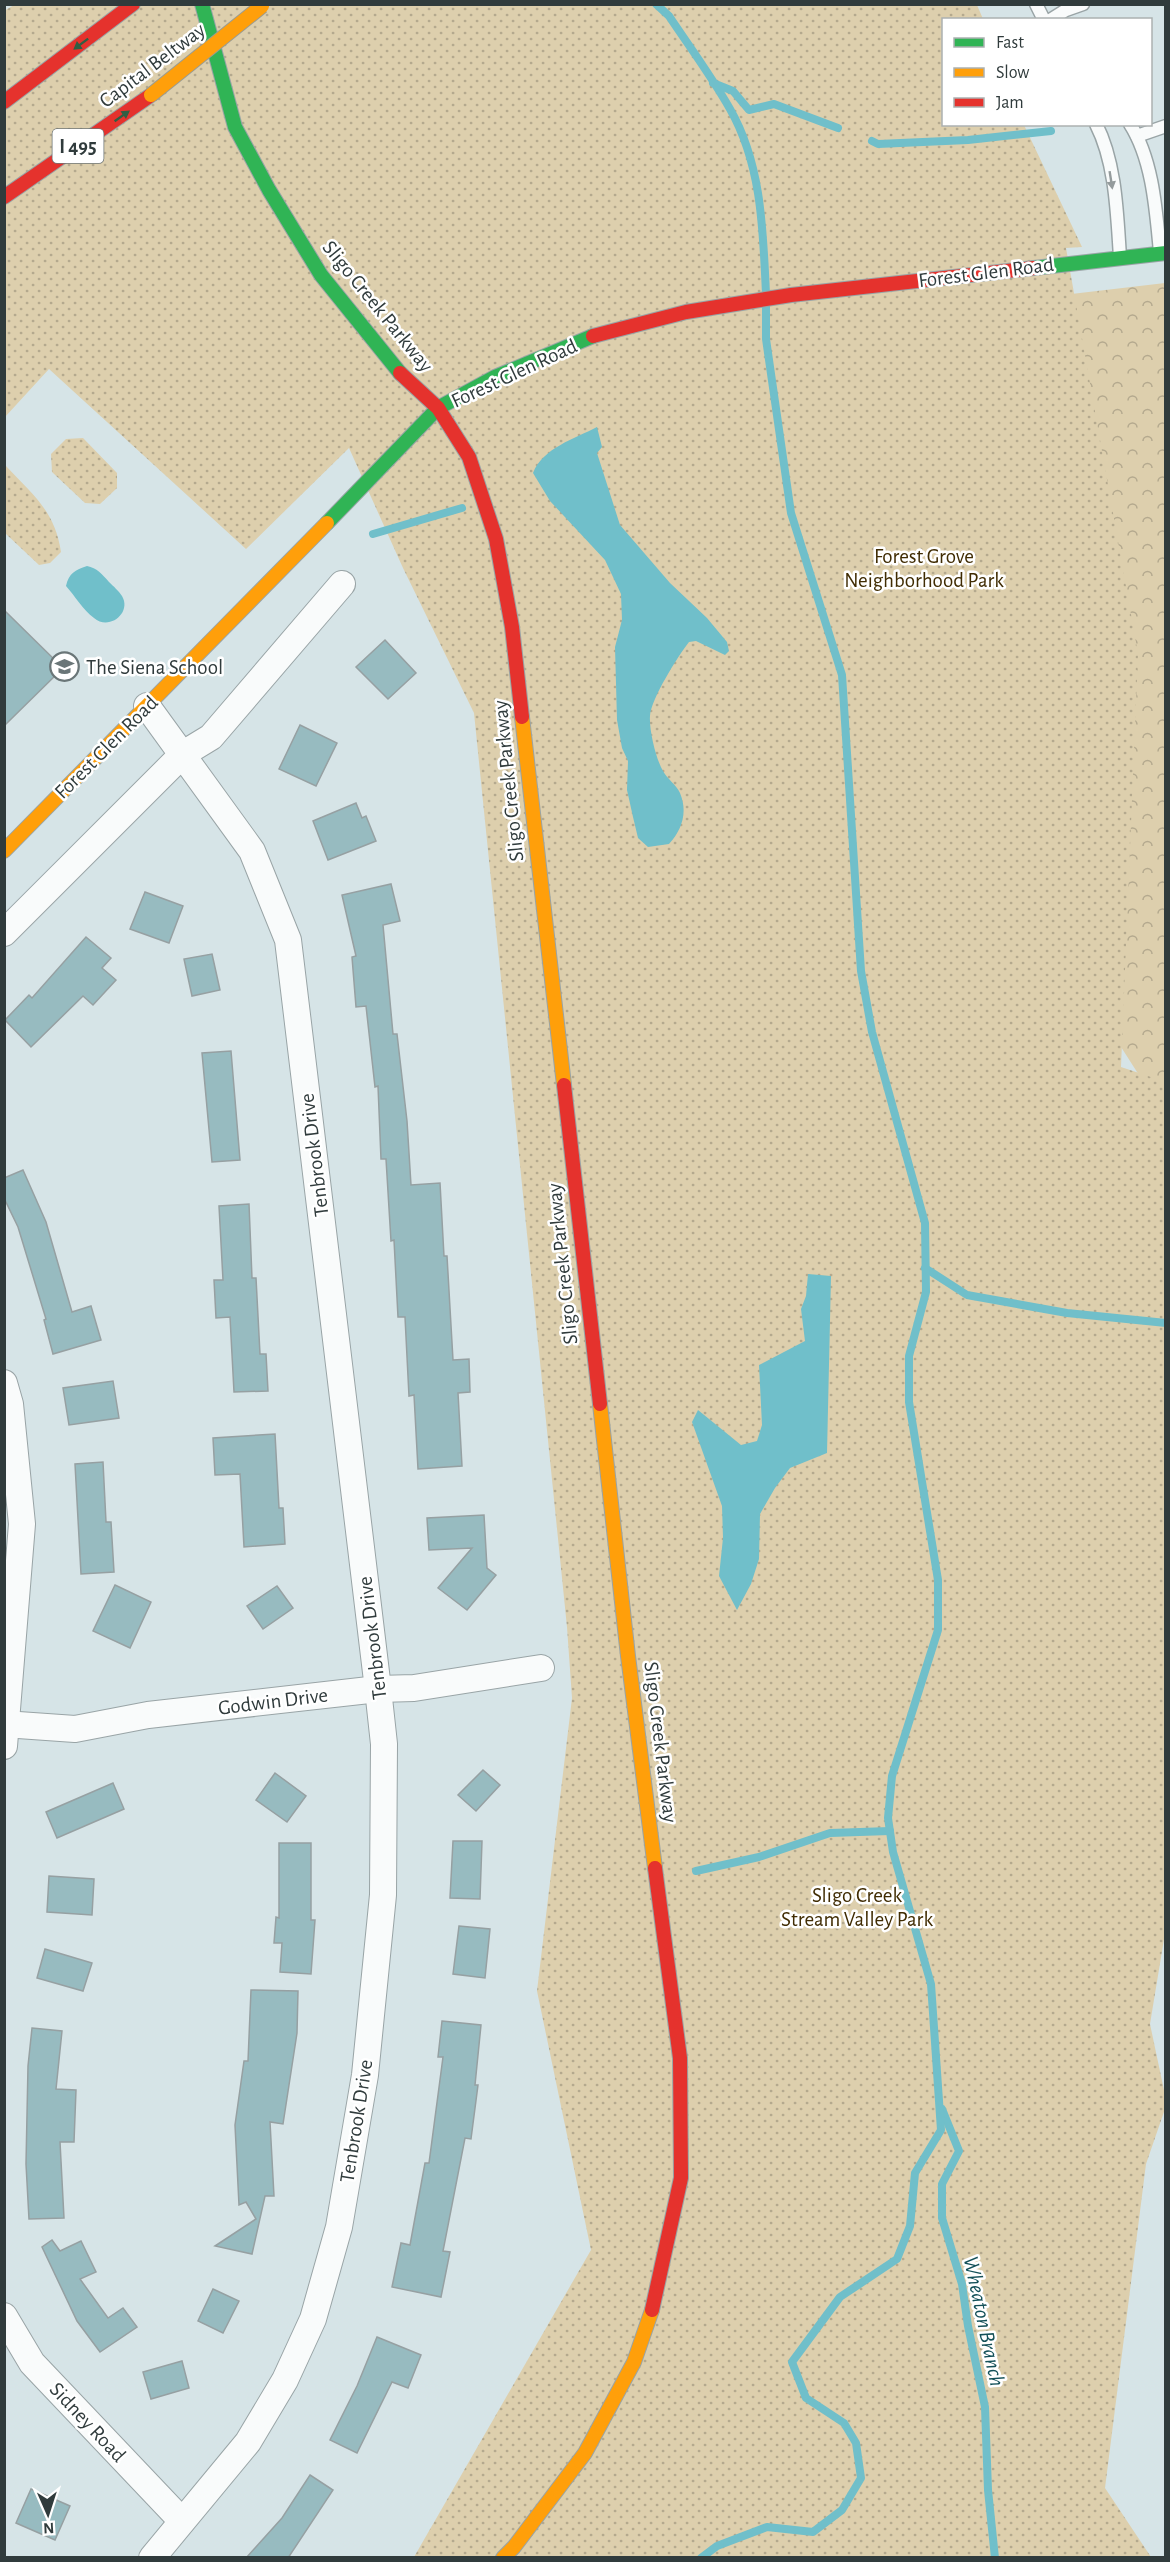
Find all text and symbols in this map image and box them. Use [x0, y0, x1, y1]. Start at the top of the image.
legend [942, 18, 1152, 126]
street label: Capital Beltway [96, 19, 209, 112]
text: Fast [996, 34, 1024, 52]
one-way arrow [73, 38, 89, 50]
text: Slow [996, 64, 1029, 82]
text: Jam [996, 94, 1024, 112]
one-way arrow [113, 110, 129, 122]
road number: I 495 [52, 129, 104, 163]
one-way arrow [1107, 171, 1116, 190]
street label: Sligo Creek Parkway [318, 237, 437, 376]
street label: Forest Glen Road [917, 254, 1055, 291]
street label: Forest Glen Road [448, 335, 580, 412]
park label: Forest Grove Neighborhood Park [844, 546, 1004, 591]
school or university icon: The Siena School [49, 651, 81, 683]
place label: The Siena School [86, 657, 223, 678]
street label: Forest Glen Road [51, 692, 162, 803]
street label: Sligo Creek Parkway [490, 699, 527, 863]
street label: Tenbrook Drive [297, 1092, 332, 1218]
street label: Sligo Creek Parkway [544, 1182, 581, 1346]
street label: Tenbrook Drive [355, 1575, 390, 1701]
street label: Sligo Creek Parkway [640, 1660, 681, 1824]
street label: Godwin Drive [217, 1684, 329, 1719]
park label: Sligo Creek Stream Valley Park [781, 1885, 933, 1930]
street label: Tenbrook Drive [336, 2058, 377, 2184]
water label: Wheaton Branch [960, 2254, 1009, 2388]
street label: Sidney Road [46, 2378, 130, 2466]
north arrow [18, 2484, 78, 2544]
text: N [43, 2520, 55, 2536]

